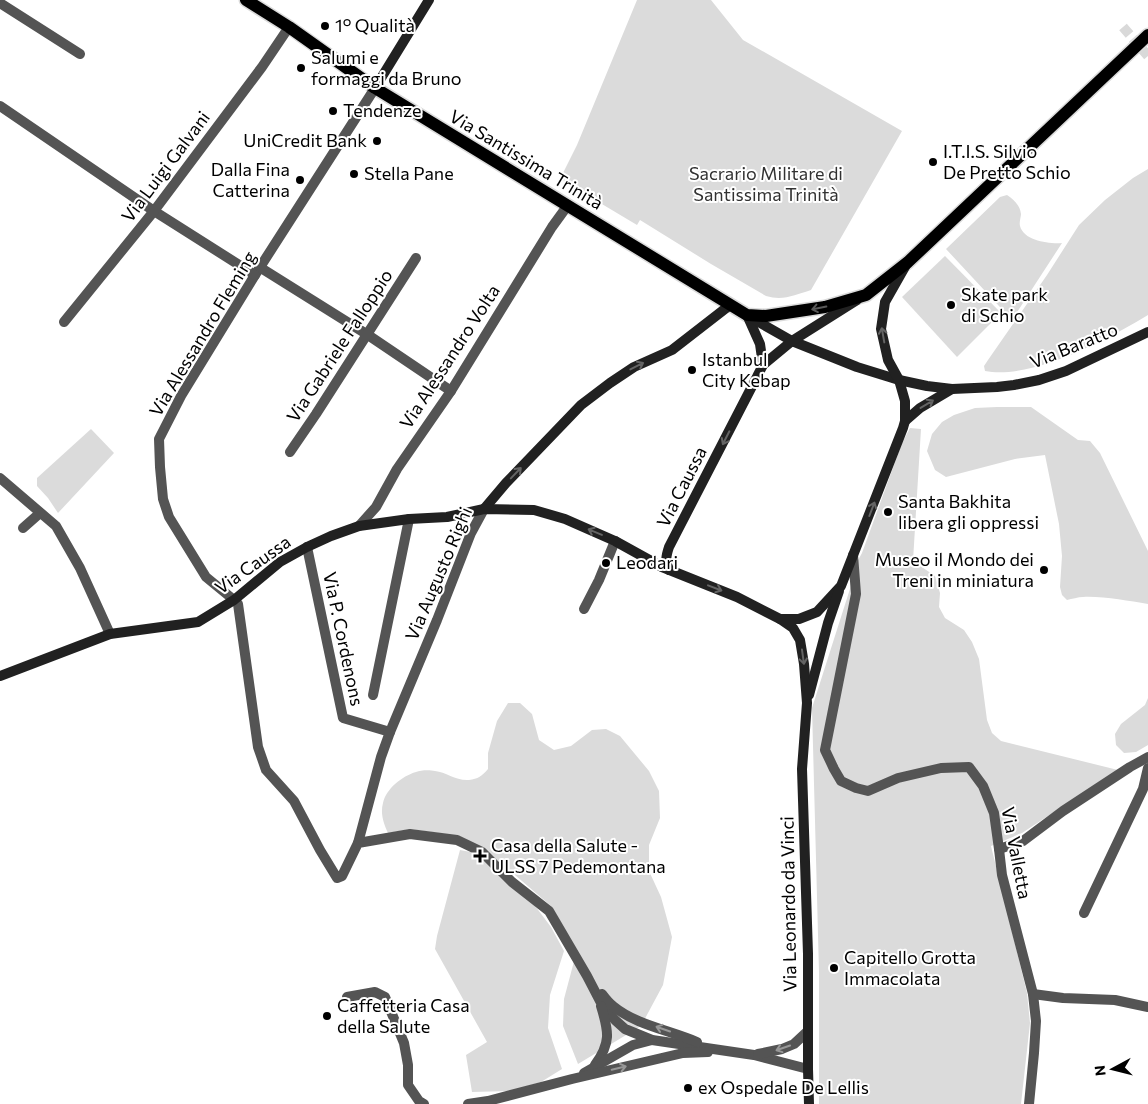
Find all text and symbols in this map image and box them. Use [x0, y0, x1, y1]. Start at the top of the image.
place label: 1° Qualità [335, 14, 415, 36]
marker: 1° Qualità [319, 20, 331, 32]
place label: Salumi e formaggi da Bruno [311, 46, 462, 89]
marker: Salumi e formaggi da Bruno [295, 62, 307, 74]
place label: Tendenze [343, 99, 422, 121]
marker: Tendenze [327, 105, 339, 117]
street label: Via Santissima Trinità [446, 105, 607, 214]
street label: Via Luigi Galvani [116, 107, 214, 226]
place label: UniCredit Bank [243, 129, 367, 151]
marker: UniCredit Bank [371, 135, 383, 147]
place label: I.T.I.S. Silvio De Pretto Schio [943, 140, 1071, 183]
marker: I.T.I.S. Silvio De Pretto Schio [927, 156, 939, 168]
place label: Dalla Fina Catterina [211, 158, 290, 201]
place label: Stella Pane [364, 162, 454, 184]
park label: Sacrario Militare di Santissima Trinità [689, 162, 843, 205]
marker: Stella Pane [348, 168, 360, 180]
marker: Dalla Fina Catterina [294, 174, 306, 186]
street label: Via Alessandro Fleming [144, 247, 260, 420]
street label: Via Gabriele Falloppio [281, 265, 397, 426]
street label: Via Alessandro Volta [394, 280, 504, 433]
place label: Skate park di Schio [961, 283, 1048, 326]
marker: Skate park di Schio [945, 299, 957, 311]
one-way arrow [811, 303, 827, 313]
street label: Via Baratto [1027, 318, 1121, 373]
one-way arrow [877, 327, 887, 343]
place label: Istanbul City Kebap [702, 348, 791, 391]
one-way arrow [629, 361, 644, 370]
marker: Istanbul City Kebap [686, 364, 698, 376]
one-way arrow [920, 399, 934, 409]
one-way arrow [721, 430, 730, 445]
street label: Via Caussa [651, 443, 711, 530]
one-way arrow [510, 466, 522, 479]
place label: Santa Bakhita libera gli oppressi [898, 490, 1039, 533]
one-way arrow [868, 502, 877, 517]
street label: Via Augusto Righi [400, 504, 476, 644]
marker: Santa Bakhita libera gli oppressi [882, 506, 894, 518]
one-way arrow [588, 527, 603, 537]
street label: Via Caussa [210, 530, 295, 598]
place label: Museo il Mondo dei Treni in miniatura [875, 548, 1034, 591]
place label: Leodari [616, 551, 678, 573]
marker: Leodari [600, 557, 612, 569]
marker: Museo il Mondo dei Treni in miniatura [1038, 564, 1050, 576]
street label: Via P. Cordenons [319, 570, 369, 708]
one-way arrow [707, 584, 722, 593]
one-way arrow [798, 648, 808, 664]
street label: Via Valletta [997, 805, 1037, 901]
street label: Via Leonardo da Vinci [775, 816, 801, 992]
place label: Casa della Salute - ULSS 7 Pedemontana [491, 834, 666, 877]
marker: Casa della Salute - ULSS 7 Pedemontana [473, 849, 487, 863]
place label: Capitello Grotta Immacolata [844, 946, 976, 989]
marker: Capitello Grotta Immacolata [828, 962, 840, 974]
place label: Caffetteria Casa della Salute [337, 994, 470, 1037]
marker: Caffetteria Casa della Salute [321, 1010, 333, 1022]
one-way arrow [655, 1024, 671, 1033]
one-way arrow [776, 1043, 792, 1053]
north arrow [1088, 1044, 1138, 1094]
one-way arrow [611, 1063, 627, 1072]
text: N [1091, 1064, 1109, 1077]
place label: ex Ospedale De Lellis [698, 1076, 869, 1098]
marker: ex Ospedale De Lellis [682, 1082, 694, 1094]

